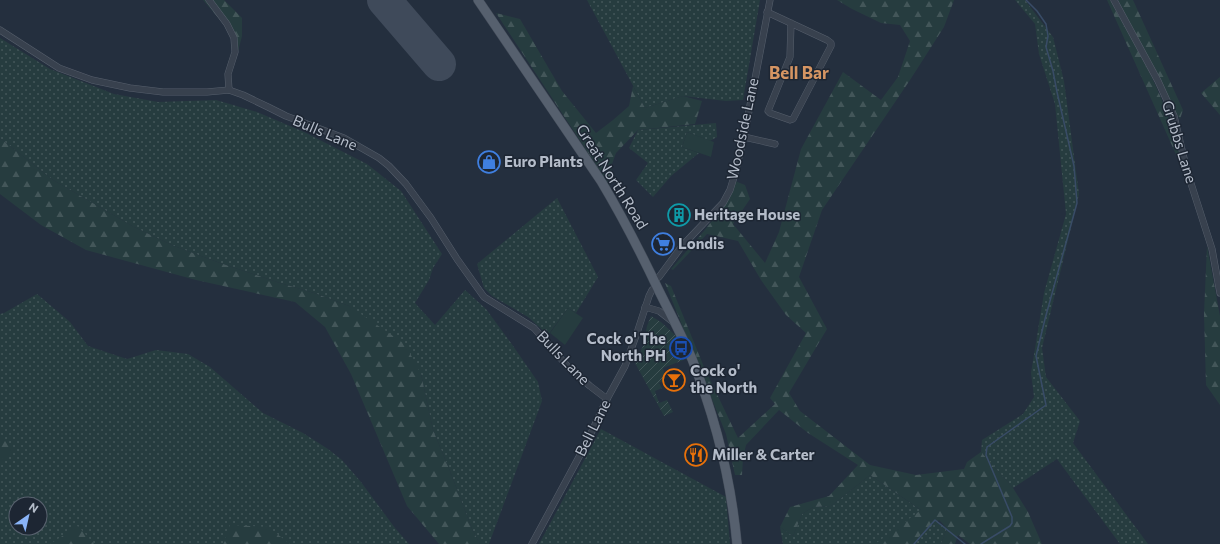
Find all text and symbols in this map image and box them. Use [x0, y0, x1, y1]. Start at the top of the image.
district label: Bell Bar [769, 62, 829, 83]
street label: Woodside Lane [722, 76, 762, 181]
street label: Grubbs Lane [1159, 98, 1201, 185]
street label: Bulls Lane [290, 110, 360, 154]
street label: Great North Road [573, 121, 652, 232]
shop icon: Euro Plants [476, 149, 502, 175]
place label: Euro Plants [504, 152, 583, 170]
building icon: Heritage House [666, 202, 692, 228]
place label: Heritage House [694, 205, 800, 223]
supermarket icon: Londis [650, 231, 676, 257]
place label: Londis [678, 234, 724, 252]
street label: Bulls Lane [534, 326, 594, 388]
place label: Cock o' The North PH [587, 329, 666, 364]
bus stop icon: Cock o' The North PH [668, 335, 694, 361]
place label: Cock o' the North [690, 361, 757, 396]
bar icon: Cock o' the North [661, 367, 687, 393]
street label: Bell Lane [571, 396, 614, 459]
restaurant icon: Miller & Carter [683, 442, 709, 468]
place label: Miller & Carter [712, 445, 815, 463]
north arrow [8, 496, 48, 536]
text: N [27, 500, 41, 515]

